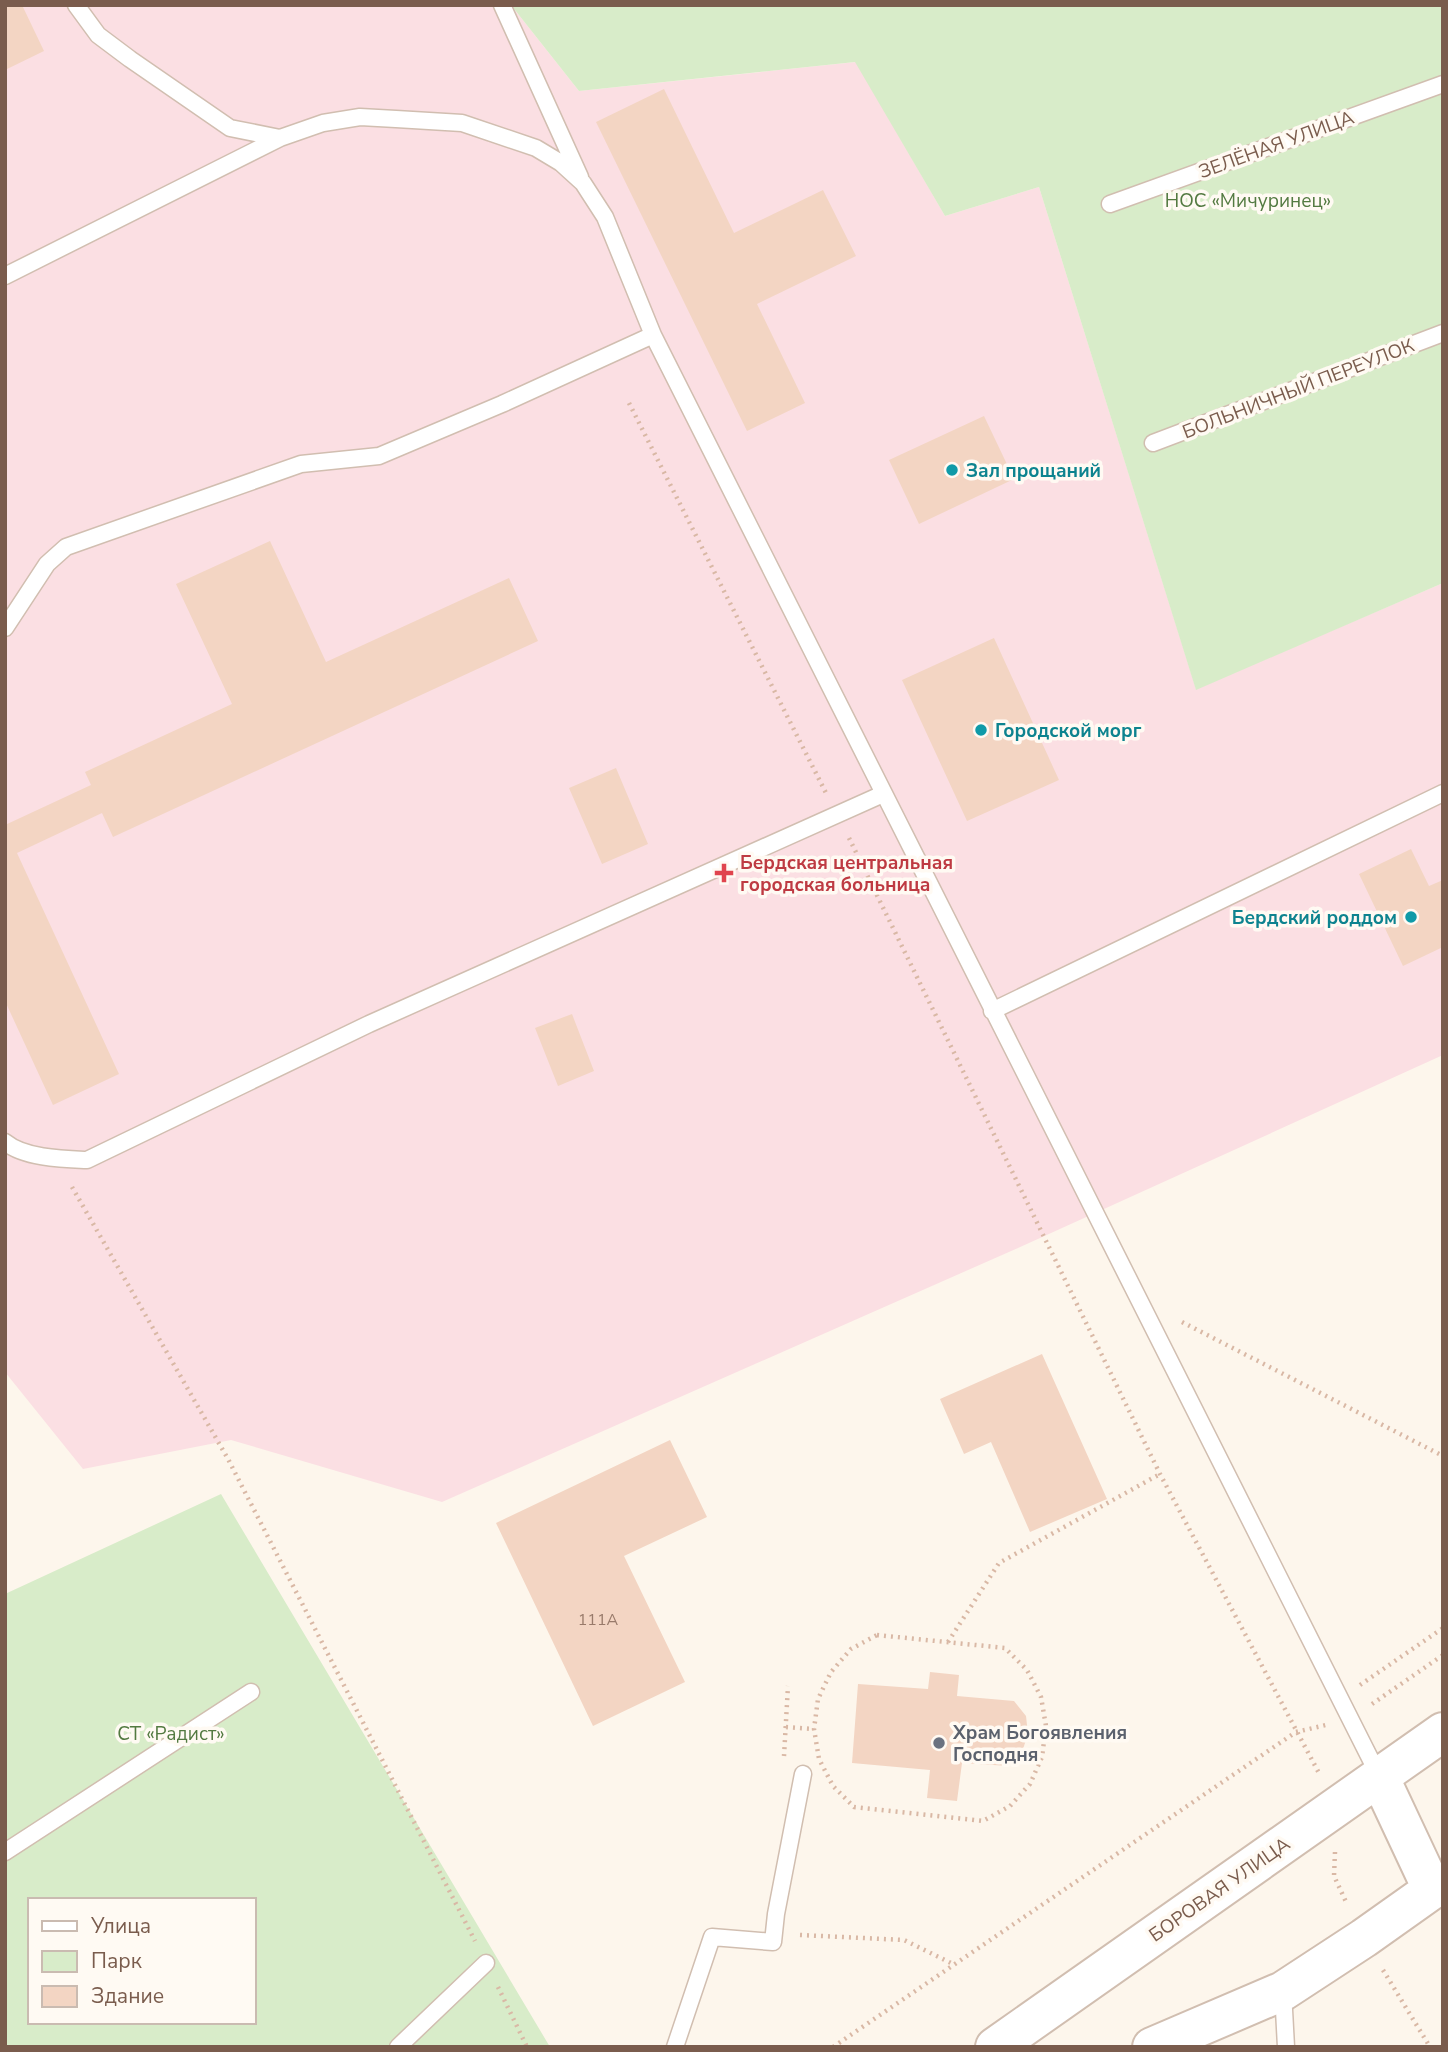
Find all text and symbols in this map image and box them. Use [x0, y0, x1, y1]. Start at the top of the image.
street label: ЗЕЛЁНАЯ УЛИЦА [1195, 105, 1358, 185]
park label: НОС «Мичуринец» [1165, 188, 1331, 214]
street label: БОЛЬНИЧНЫЙ ПЕРЕУЛОК [1179, 333, 1418, 445]
place label: Зал прощаний [966, 458, 1101, 484]
marker: Зал прощаний [944, 462, 960, 478]
place label: Городской морг [995, 718, 1142, 744]
marker: Городской морг [973, 722, 989, 738]
place label: Бердская центральная городская больница [740, 850, 953, 898]
marker: Бердская центральная городская больница [714, 863, 734, 883]
place label: Бердский роддом [1232, 905, 1397, 931]
marker: Бердский роддом [1403, 909, 1419, 925]
house number: 111А [578, 1609, 619, 1631]
place label: Храм Богоявления Господня [952, 1720, 1127, 1768]
park label: СТ «Радист» [117, 1721, 225, 1747]
marker: Храм Богоявления Господня [931, 1735, 947, 1751]
street label: БОРОВАЯ УЛИЦА [1144, 1831, 1295, 1948]
legend [28, 1898, 256, 2024]
text: Улица [90, 1912, 151, 1940]
text: Парк [91, 1947, 143, 1975]
text: Здание [91, 1982, 164, 2010]

